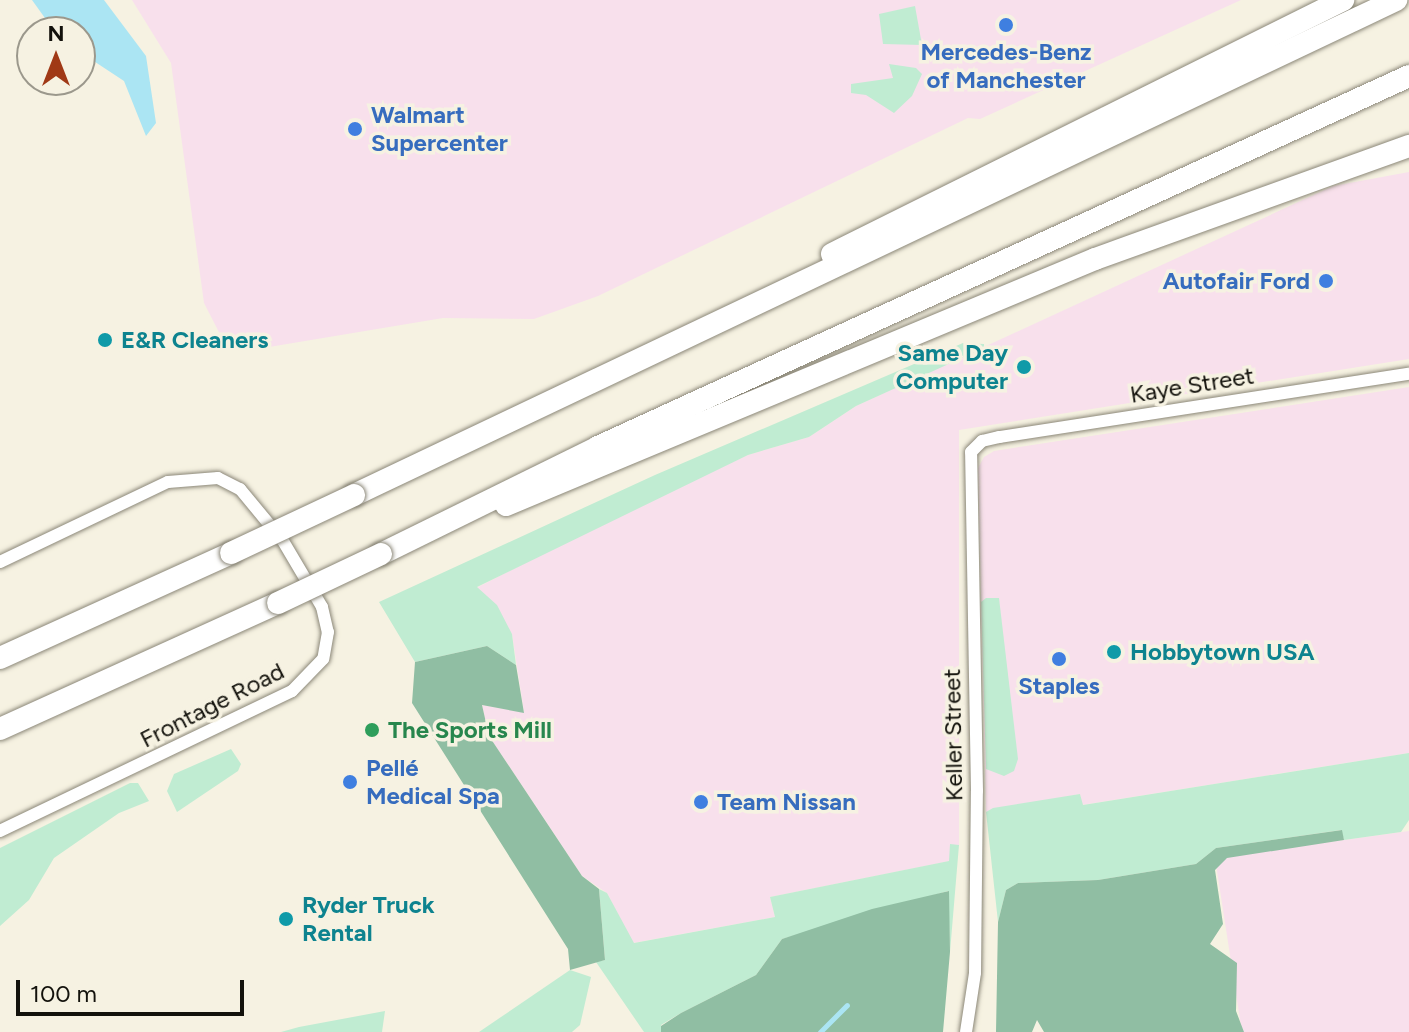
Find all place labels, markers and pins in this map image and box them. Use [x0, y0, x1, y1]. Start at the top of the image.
marker: Mercedes-Benz of Manchester [997, 16, 1015, 34]
place label: Mercedes-Benz of Manchester [921, 38, 1091, 94]
place label: Walmart Supercenter [371, 101, 508, 157]
marker: Walmart Supercenter [346, 120, 364, 138]
place label: Autofair Ford [1162, 267, 1310, 295]
marker: Autofair Ford [1317, 272, 1335, 290]
place label: E&R Cleaners [121, 326, 268, 354]
marker: E&R Cleaners [96, 331, 114, 349]
place label: Same Day Computer [896, 339, 1008, 395]
marker: Same Day Computer [1015, 358, 1033, 376]
place label: Hobbytown USA [1130, 638, 1315, 666]
marker: Hobbytown USA [1105, 643, 1123, 661]
marker: Staples [1050, 650, 1068, 668]
place label: Staples [1018, 672, 1100, 700]
place label: The Sports Mill [388, 716, 552, 744]
marker: The Sports Mill [363, 721, 381, 739]
place label: Pellé Medical Spa [366, 754, 500, 810]
marker: Pellé Medical Spa [341, 773, 359, 791]
place label: Team Nissan [717, 788, 856, 816]
marker: Team Nissan [692, 793, 710, 811]
place label: Ryder Truck Rental [302, 891, 435, 947]
marker: Ryder Truck Rental [277, 910, 295, 928]

